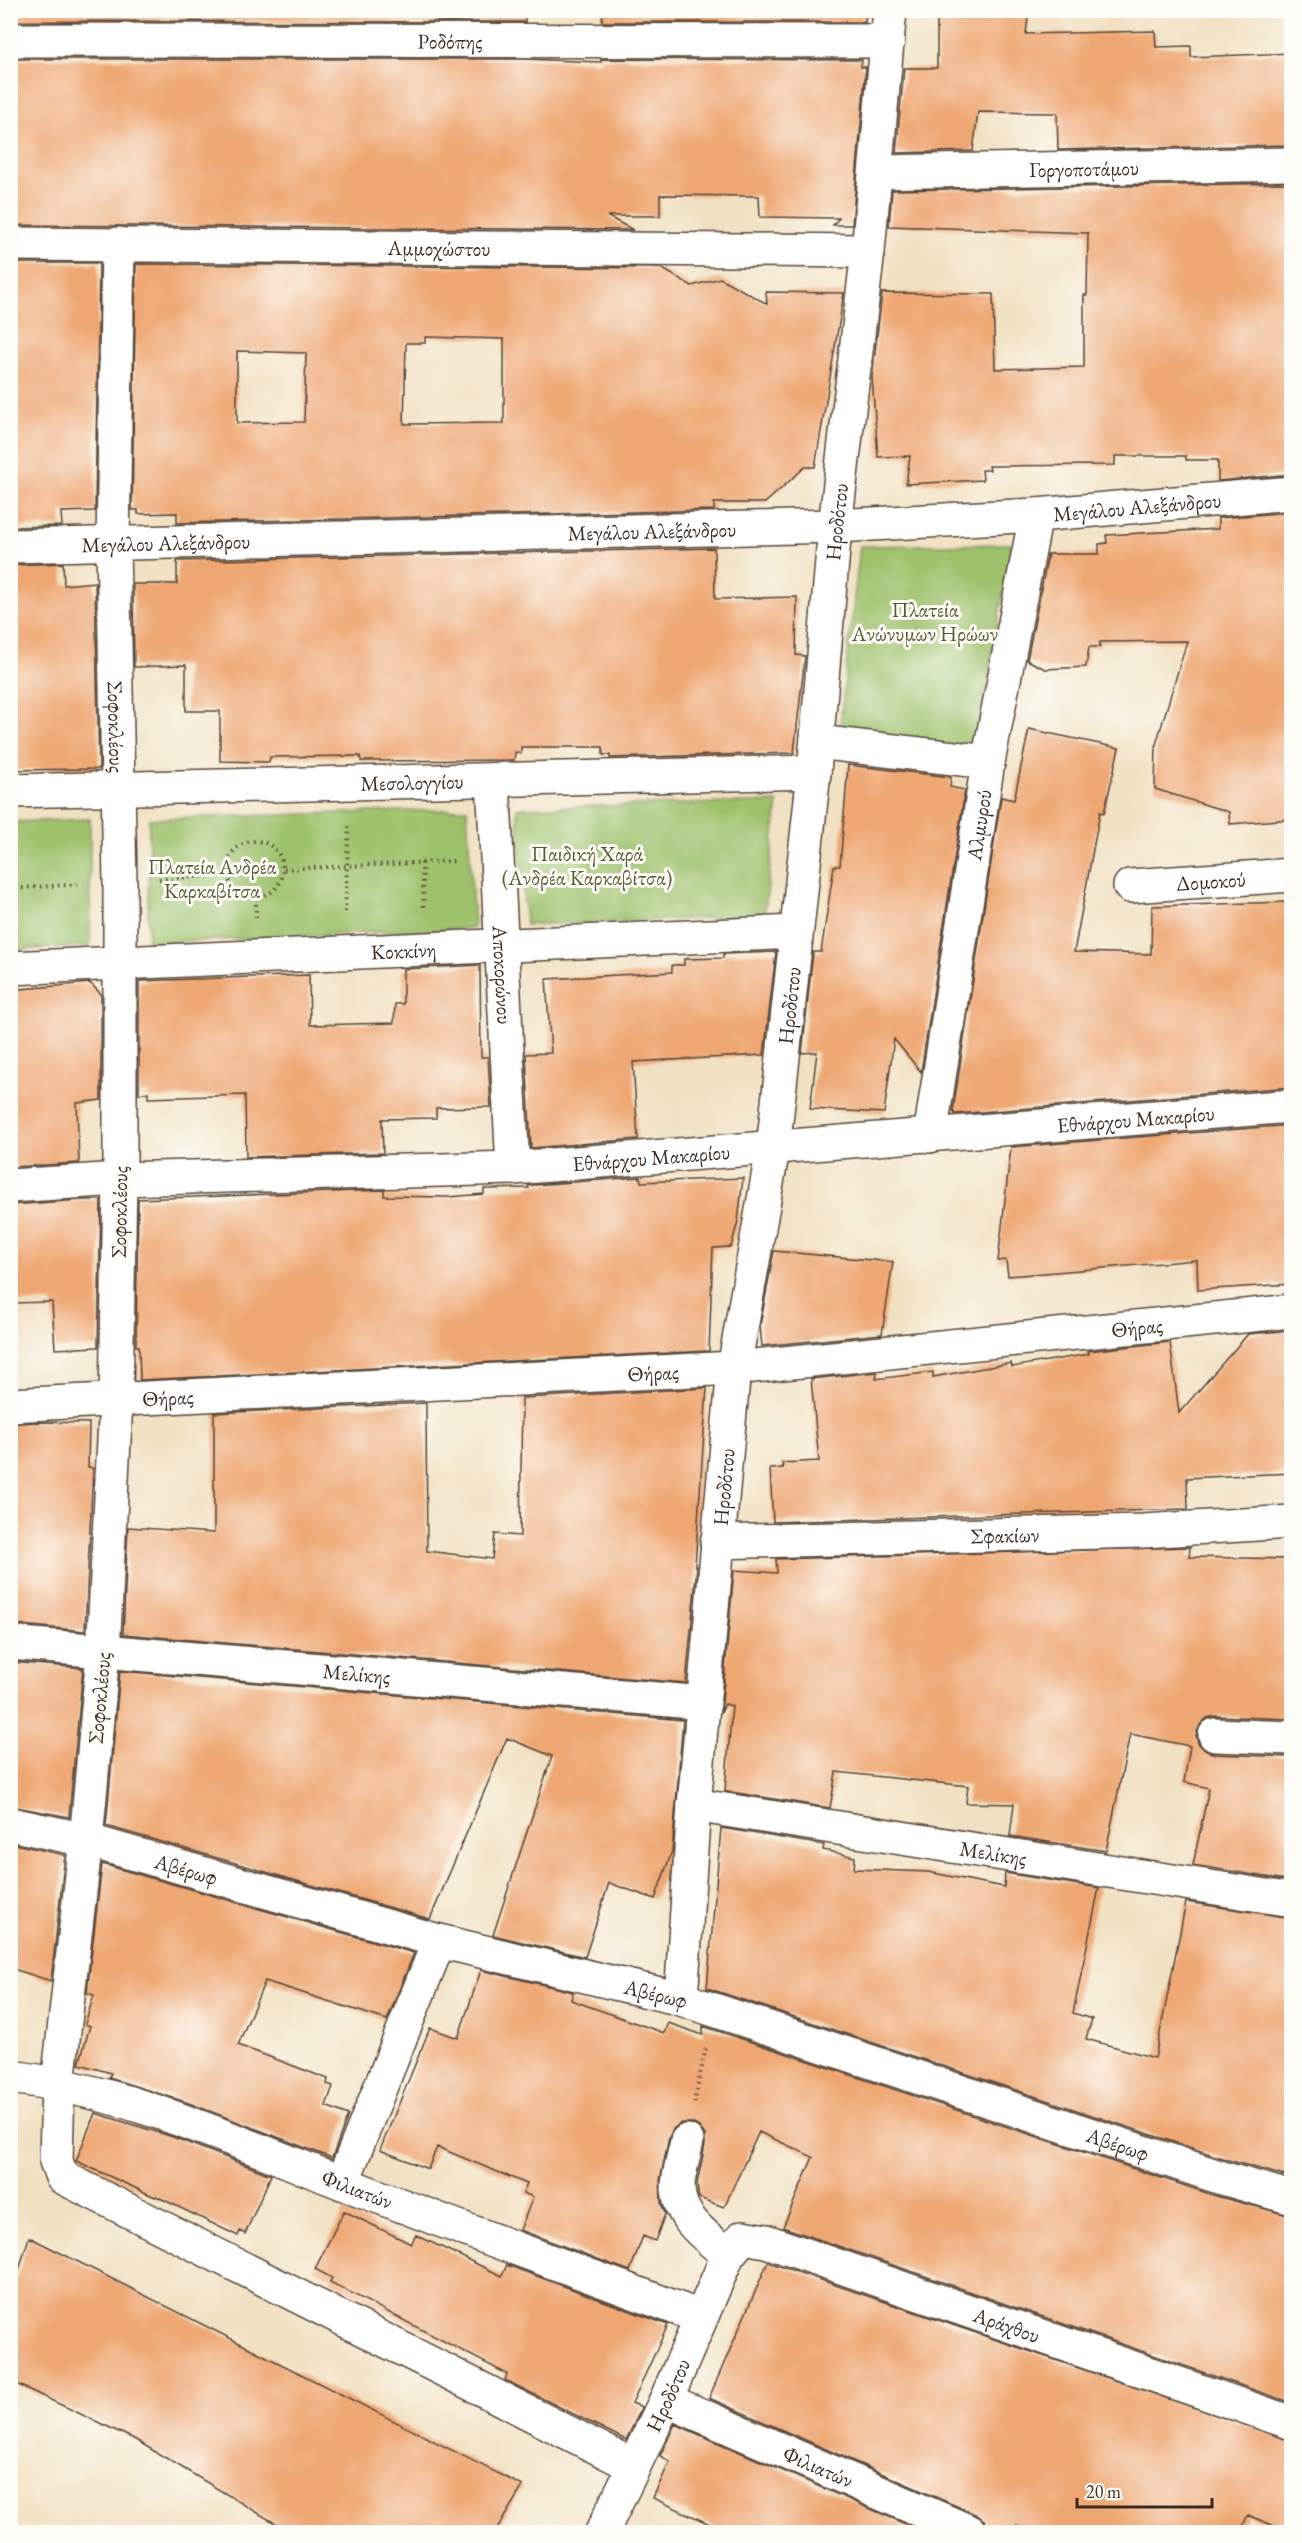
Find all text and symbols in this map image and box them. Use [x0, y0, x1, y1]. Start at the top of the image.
street label: Ροδόπης [417, 27, 483, 54]
street label: Γοργοποτάμου [1029, 153, 1139, 183]
street label: Αμμοχώστου [387, 234, 490, 261]
street label: Ηροδότου [819, 482, 854, 562]
street label: Μεγάλου Αλεξάνδρου [1052, 486, 1222, 527]
street label: Μεγάλου Αλεξάνδρου [567, 515, 736, 546]
street label: Μεγάλου Αλεξάνδρου [81, 527, 251, 558]
park label: Πλατεία Ανώνυμων Ηρώων [851, 596, 998, 647]
street label: Σοφοκλέους [102, 681, 131, 773]
street label: Μεσολογγίου [360, 767, 464, 796]
street label: Αλμυρού [959, 787, 997, 863]
park label: Παιδική Χαρά (Ανδρέα Καρκαβίτσα) [502, 840, 672, 891]
park label: Πλατεία Ανδρέα Καρκαβίτσα [148, 853, 277, 904]
street label: Δομοκού [1175, 865, 1246, 896]
street label: Αποκορώνου [487, 924, 519, 1025]
street label: Κοκκίνη [370, 935, 437, 965]
street label: Ηροδότου [771, 965, 806, 1046]
street label: Εθνάρχου Μακαρίου [1056, 1099, 1215, 1138]
street label: Εθνάρχου Μακαρίου [571, 1137, 731, 1177]
street label: Σοφοκλέους [105, 1166, 133, 1258]
street label: Θήρας [1110, 1311, 1164, 1343]
street label: Θήρας [627, 1357, 680, 1387]
street label: Θήρας [141, 1382, 194, 1412]
street label: Ηροδότου [706, 1447, 740, 1527]
street label: Σφακίων [970, 1520, 1040, 1549]
street label: Σοφοκλέους [82, 1651, 116, 1745]
street label: Μελίκης [322, 1657, 392, 1689]
street label: Μελίκης [958, 1834, 1029, 1871]
street label: Αβέρωφ [151, 1847, 221, 1891]
street label: Αβέρωφ [621, 1972, 691, 2014]
street label: Αβέρωφ [1082, 2120, 1153, 2167]
street label: Φιλιατών [318, 2163, 397, 2214]
street label: Αράχθου [969, 2300, 1044, 2348]
street label: Ηροδότου [639, 2354, 696, 2436]
street label: Φιλιατών [779, 2439, 858, 2493]
scale bar [1077, 2471, 1212, 2509]
text: 20 m [1086, 2480, 1121, 2503]

